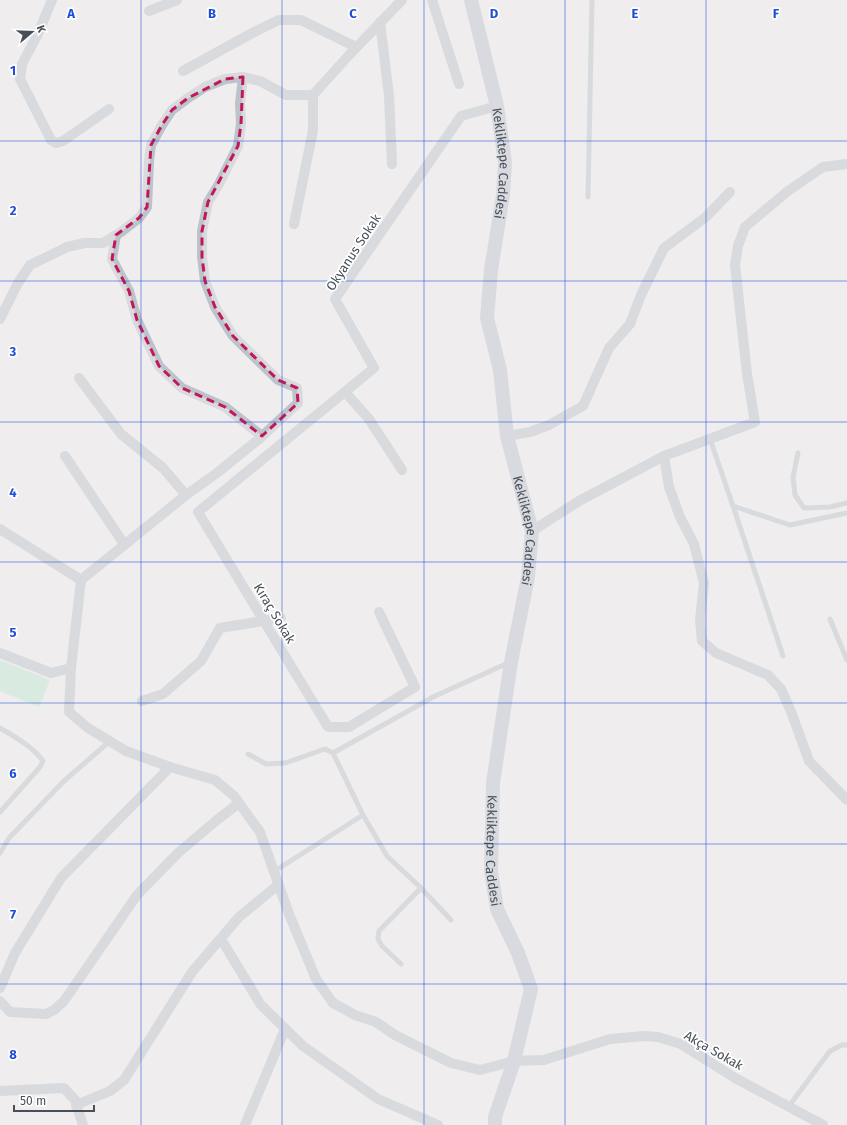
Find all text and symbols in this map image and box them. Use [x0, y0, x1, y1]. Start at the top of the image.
text: A [66, 6, 75, 21]
text: B [208, 6, 216, 21]
text: C [349, 6, 357, 21]
text: D [490, 6, 499, 21]
text: E [632, 6, 639, 21]
text: F [773, 6, 780, 21]
north arrow [12, 12, 52, 52]
text: K [34, 23, 49, 35]
text: 1 [10, 63, 16, 78]
street label: Kekliktepe Caddesi [489, 107, 512, 220]
text: 2 [10, 203, 17, 218]
street label: Okyanus Sokak [323, 211, 384, 293]
text: 3 [9, 344, 17, 359]
street label: Kekliktepe Caddesi [510, 474, 539, 587]
text: 4 [9, 485, 17, 500]
street label: Kıraç Sokak [251, 580, 299, 646]
text: 5 [10, 625, 17, 640]
text: 6 [9, 766, 17, 781]
street label: Kekliktepe Caddesi [483, 795, 503, 907]
text: 7 [10, 907, 16, 922]
street label: Akça Sokak [682, 1028, 746, 1073]
text: 8 [9, 1047, 17, 1062]
scale bar [14, 1087, 94, 1113]
text: 50 m [20, 1094, 46, 1108]

